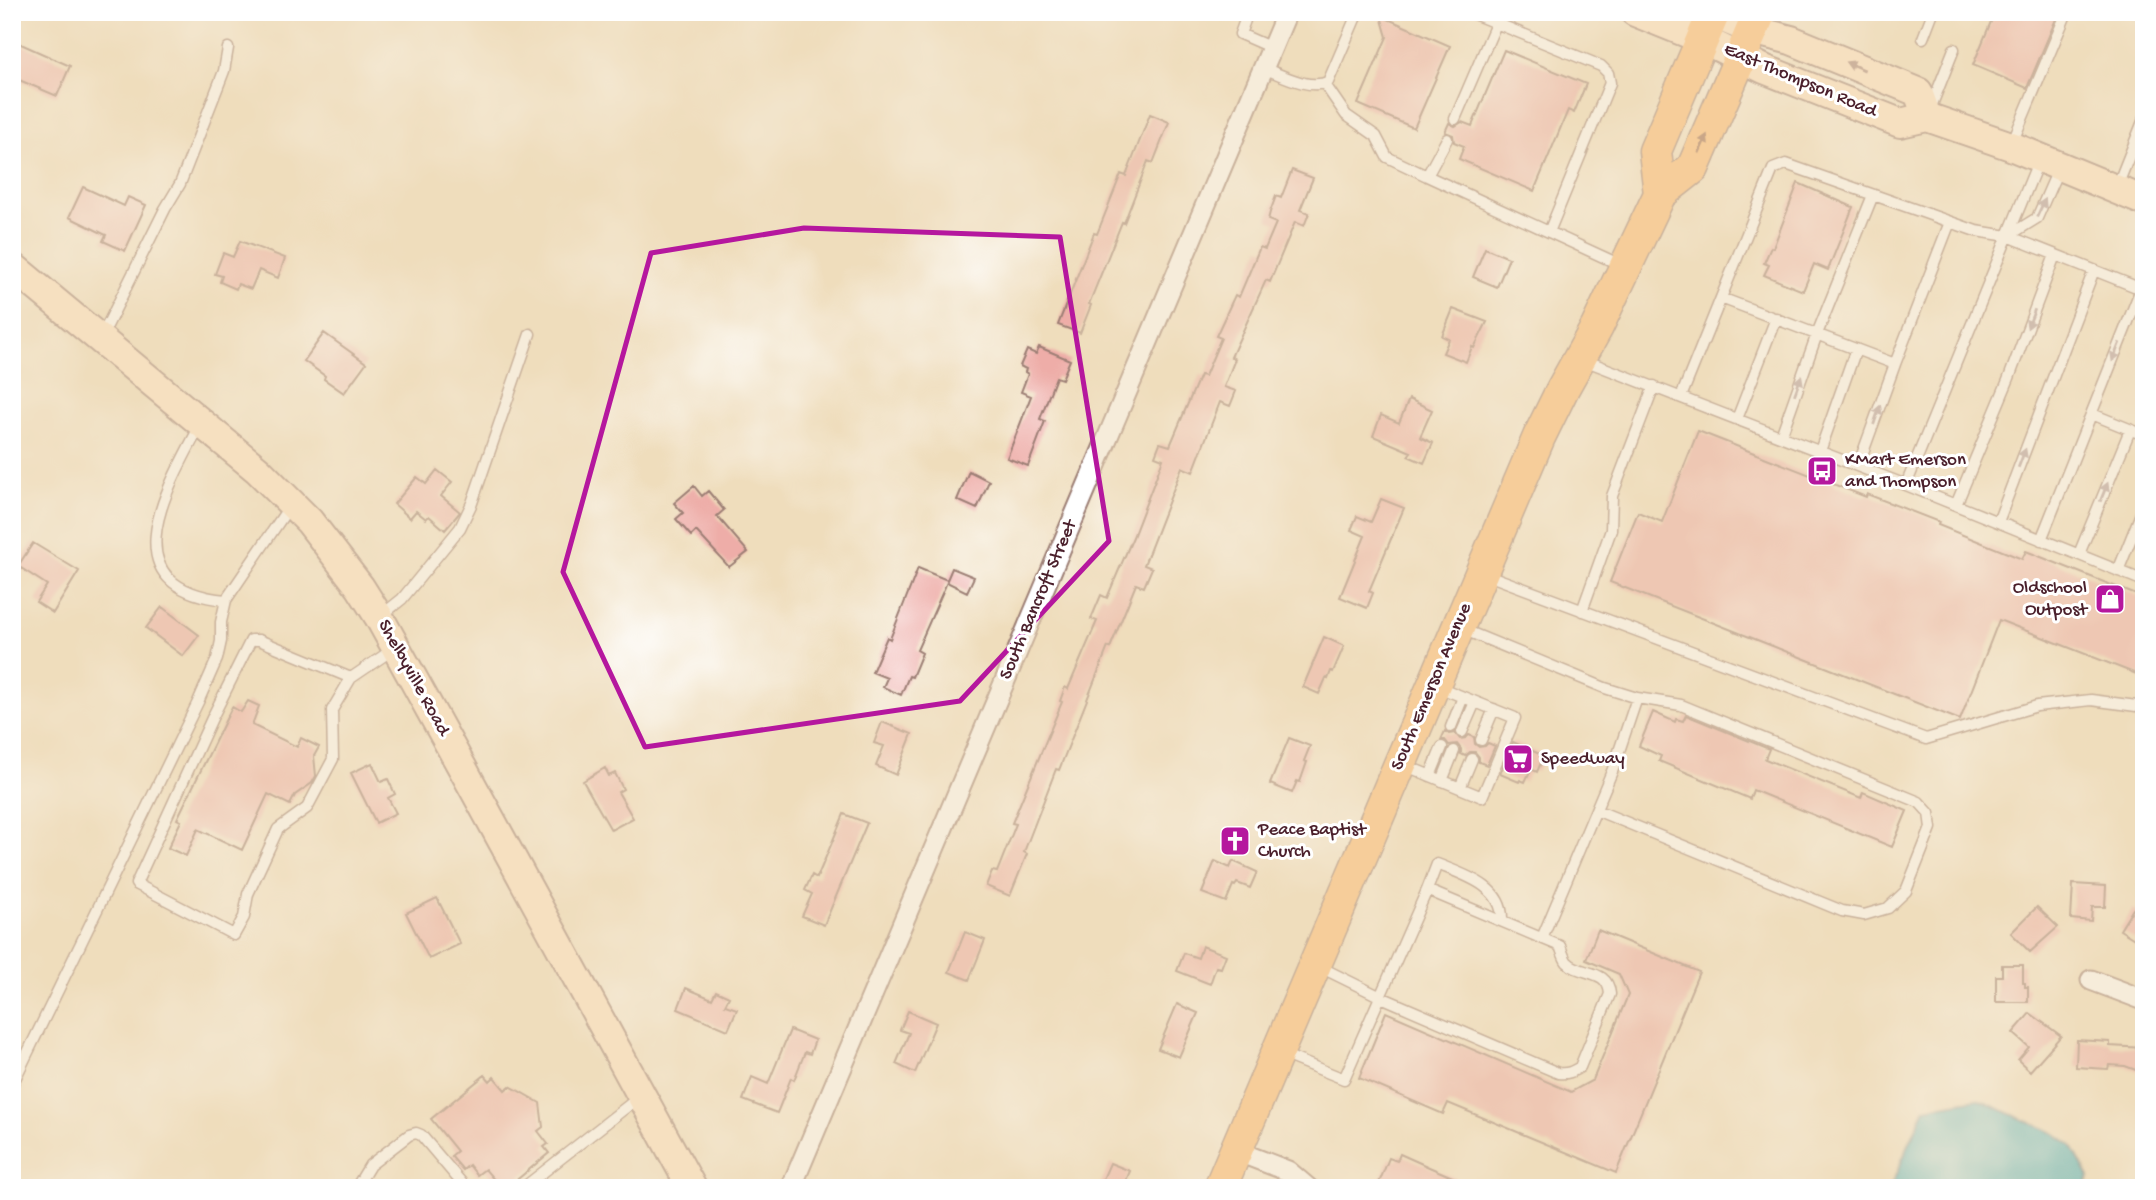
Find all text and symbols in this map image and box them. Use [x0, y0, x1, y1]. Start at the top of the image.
street label: East Thompson Road [1720, 38, 1882, 124]
one-way arrow [1845, 60, 1865, 72]
one-way arrow [1698, 133, 1709, 154]
one-way arrow [2035, 198, 2047, 218]
one-way arrow [2025, 308, 2036, 329]
one-way arrow [2111, 342, 2122, 363]
one-way arrow [1793, 374, 1804, 395]
one-way arrow [1872, 404, 1883, 425]
one-way arrow [2017, 448, 2028, 469]
place label: KMart Emerson and Thompson [1845, 449, 1966, 494]
bus stop icon: KMart Emerson and Thompson [1805, 454, 1839, 488]
one-way arrow [2099, 481, 2110, 502]
street label: South Bancroft Street [995, 515, 1084, 683]
place label: Oldschool Outpost [2013, 577, 2089, 622]
shop icon: Oldschool Outpost [2093, 582, 2127, 616]
street label: South Emerson Avenue [1386, 600, 1478, 774]
street label: Shelbyville Road [372, 616, 455, 742]
supermarket icon: Speedway [1501, 742, 1535, 776]
place label: Speedway [1541, 748, 1625, 771]
place label: Peace Baptist Church [1257, 819, 1368, 864]
church icon: Peace Baptist Church [1218, 824, 1252, 858]

